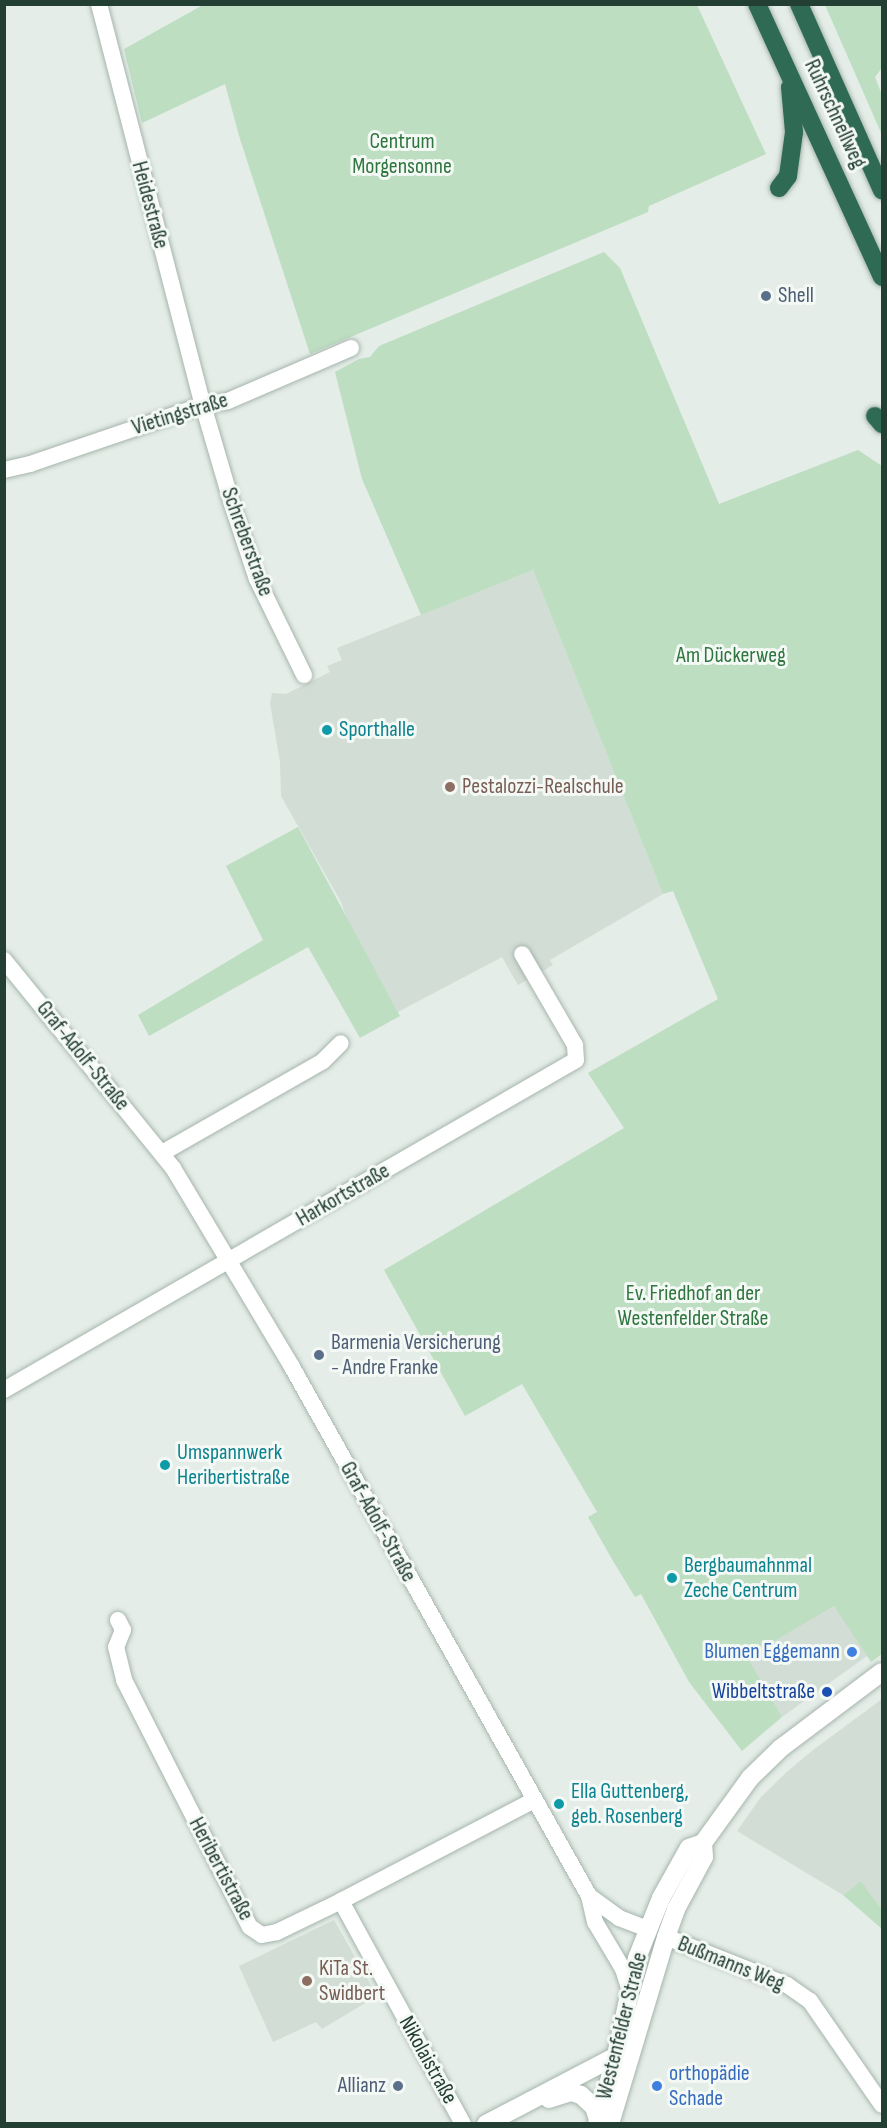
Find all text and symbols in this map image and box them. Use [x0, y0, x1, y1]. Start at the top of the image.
street label: Ruhrschnellweg [798, 55, 872, 173]
park label: Centrum Morgensonne [352, 128, 452, 180]
street label: Heidestraße [126, 158, 174, 252]
place label: Shell [778, 283, 814, 309]
marker: Shell [759, 289, 773, 303]
street label: Vietingstraße [129, 387, 231, 441]
street label: Schreberstraße [215, 484, 279, 600]
park label: Am Dückerweg [676, 643, 786, 669]
place label: Sporthalle [339, 717, 415, 743]
marker: Sporthalle [320, 723, 334, 737]
place label: Pestalozzi-Realschule [462, 774, 624, 800]
marker: Pestalozzi-Realschule [443, 780, 457, 794]
street label: Graf-Adolf-Straße [31, 996, 135, 1116]
street label: Harkortstraße [292, 1158, 394, 1232]
park label: Ev. Friedhof an der Westenfelder Straße [618, 1280, 768, 1332]
place label: Barmenia Versicherung - Andre Franke [331, 1329, 501, 1380]
marker: Barmenia Versicherung - Andre Franke [312, 1348, 326, 1362]
place label: Umspannwerk Heribertistraße [177, 1439, 290, 1490]
street label: Graf-Adolf-Straße [334, 1457, 422, 1587]
marker: Umspannwerk Heribertistraße [158, 1458, 172, 1472]
place label: Bergbaumahnmal Zeche Centrum [684, 1552, 812, 1604]
marker: Bergbaumahnmal Zeche Centrum [665, 1571, 679, 1585]
place label: Blumen Eggemann [704, 1639, 840, 1665]
marker: Blumen Eggemann [845, 1645, 859, 1659]
place label: Wibbeltstraße [712, 1679, 815, 1705]
marker: Wibbeltstraße [820, 1685, 834, 1699]
place label: Ella Guttenberg, geb. Rosenberg [571, 1778, 689, 1830]
marker: Ella Guttenberg, geb. Rosenberg [552, 1797, 566, 1811]
street label: Heribertistraße [183, 1813, 259, 1925]
street label: Bußmanns Weg [674, 1931, 788, 1997]
street label: Westenfelder Straße [591, 1950, 653, 2102]
place label: KiTa St. Swidbert [319, 1955, 385, 2006]
marker: KiTa St. Swidbert [300, 1974, 314, 1988]
street label: Nikolaistraße [393, 2011, 463, 2109]
place label: orthopädie Schade [669, 2060, 750, 2112]
place label: Allianz [338, 2073, 386, 2099]
marker: Allianz [391, 2079, 405, 2093]
marker: orthopädie Schade [650, 2079, 664, 2093]

